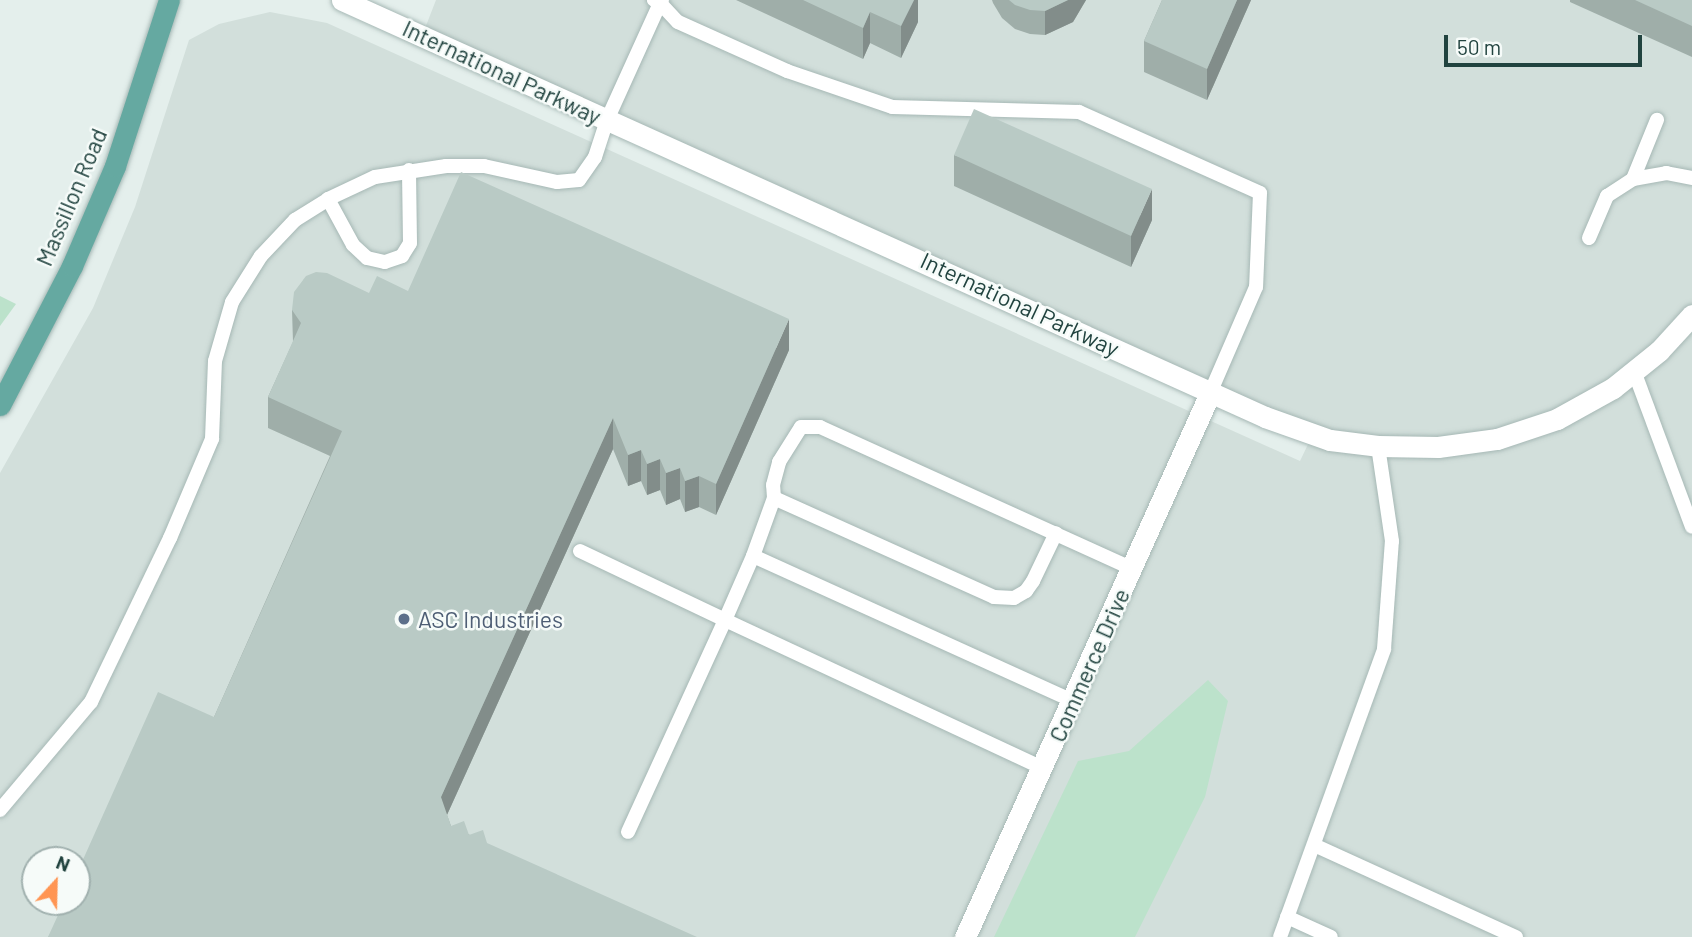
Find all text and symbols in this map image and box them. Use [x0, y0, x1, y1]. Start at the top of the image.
street label: International Parkway [398, 14, 606, 130]
scale bar [1447, 21, 1645, 65]
text: 50 m [1457, 34, 1501, 59]
street label: Massillon Road [30, 124, 112, 270]
street label: International Parkway [916, 246, 1124, 362]
street label: Commerce Drive [1043, 584, 1135, 746]
place label: ASC Industries [418, 605, 563, 633]
marker: ASC Industries [396, 611, 412, 627]
north arrow [21, 846, 91, 916]
text: N [53, 850, 73, 876]

